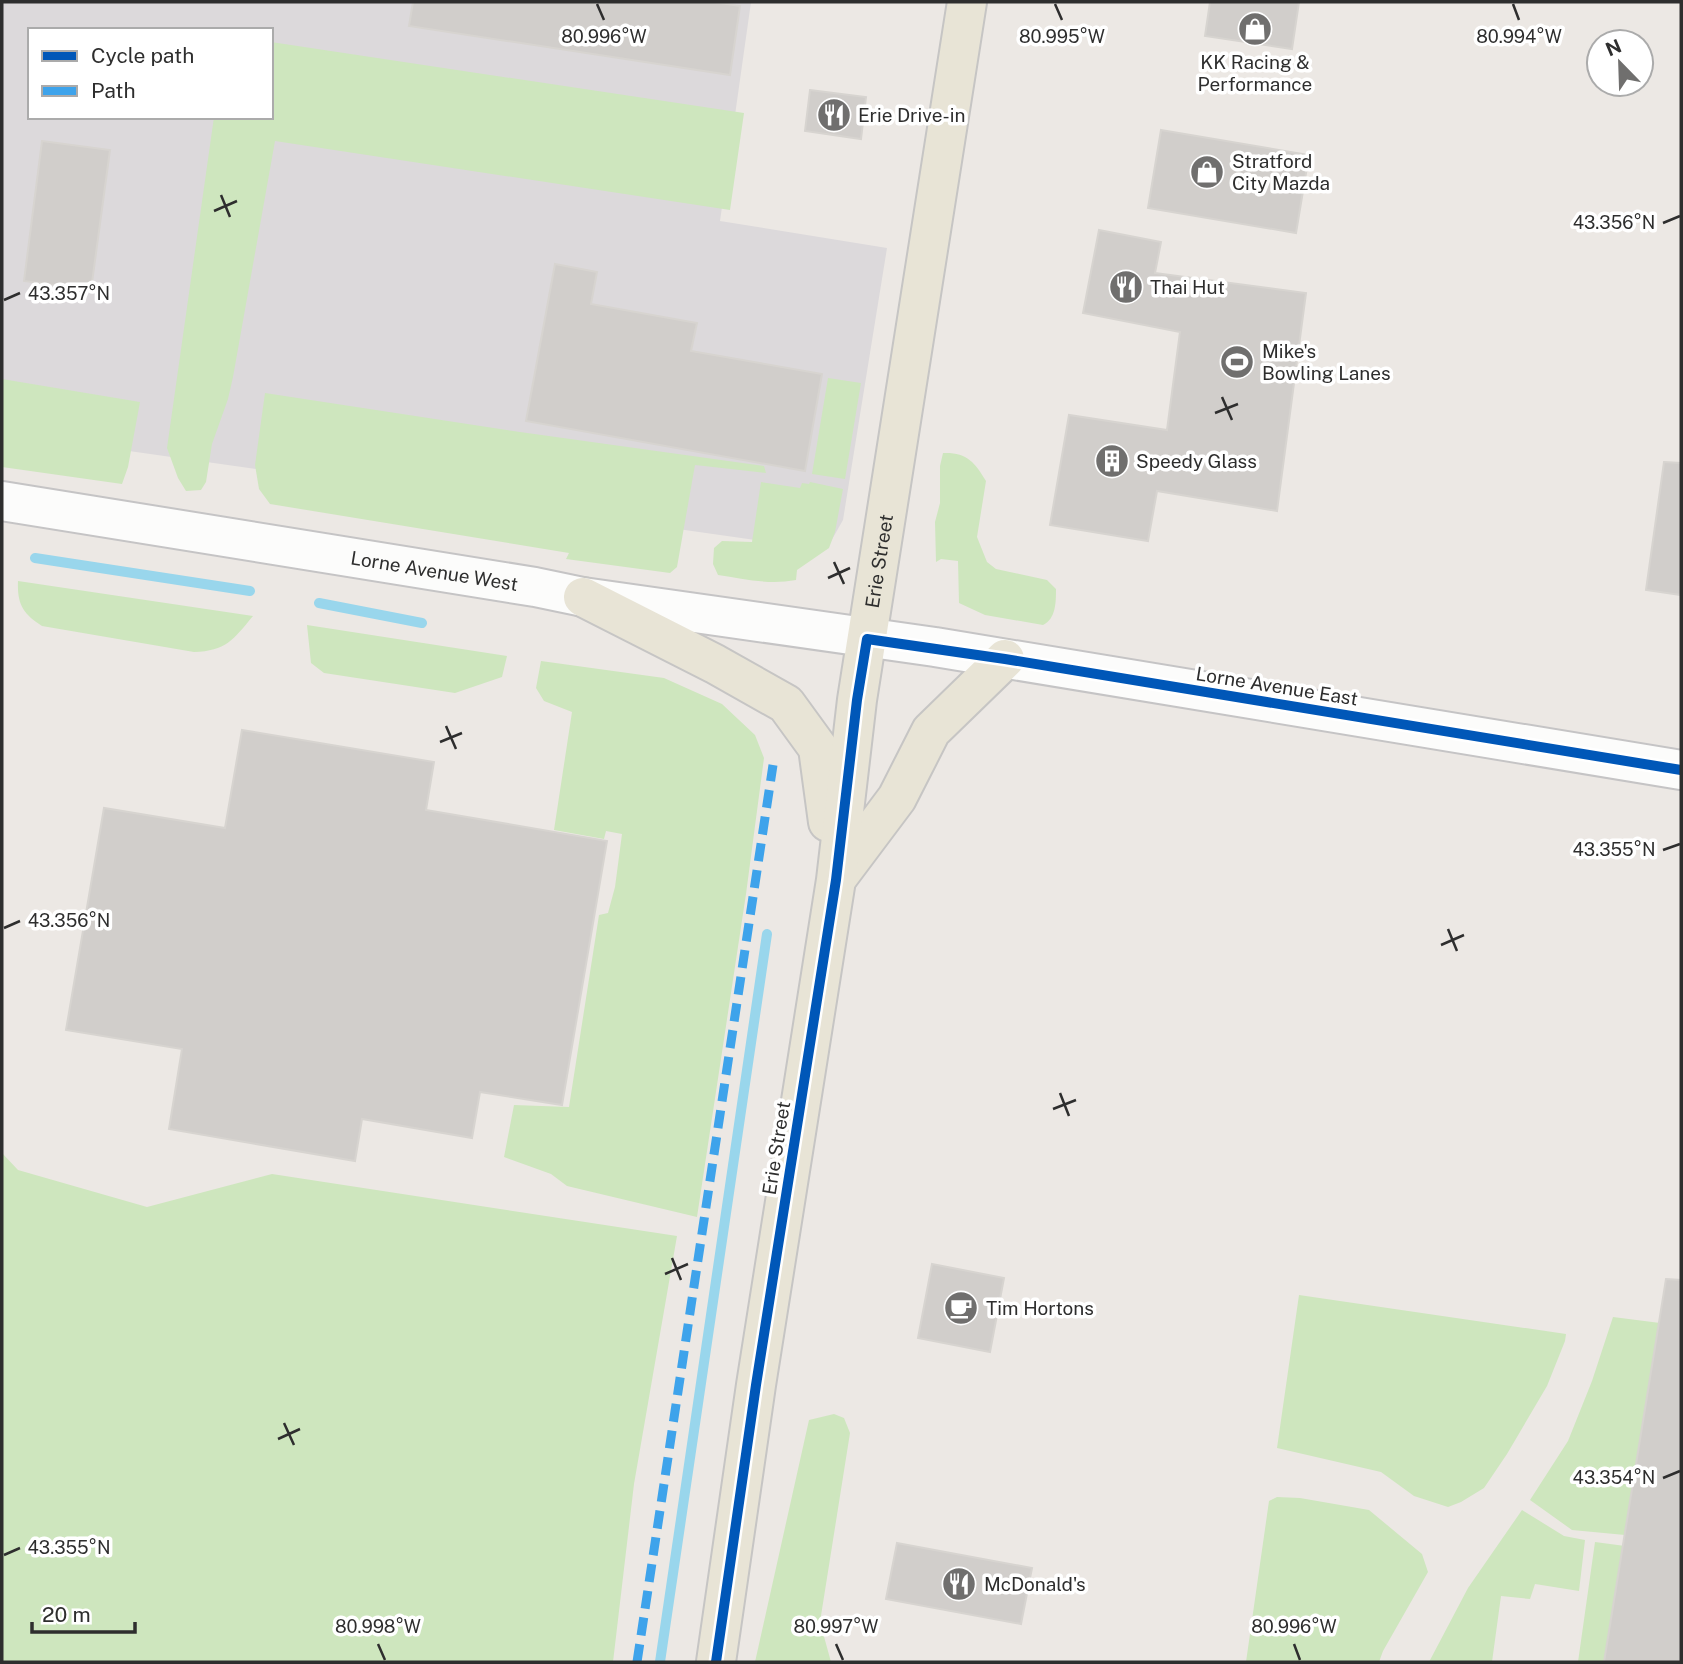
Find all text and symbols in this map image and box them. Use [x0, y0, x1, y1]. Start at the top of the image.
shop icon: KK Racing & Performance [1236, 10, 1274, 48]
text: 80.996°W [561, 26, 647, 47]
text: 80.995°W [1019, 26, 1105, 47]
text: 80.994°W [1476, 26, 1562, 47]
legend [28, 28, 273, 119]
north arrow [1585, 28, 1655, 98]
text: N [1602, 34, 1624, 60]
text: Cycle path [91, 43, 194, 68]
place label: KK Racing & Performance [1198, 51, 1312, 95]
text: Path [91, 78, 136, 103]
restaurant icon: Erie Drive-in [815, 96, 853, 134]
place label: Erie Drive-in [858, 104, 966, 126]
place label: Stratford City Mazda [1232, 150, 1330, 194]
shop icon: Stratford City Mazda [1188, 153, 1226, 191]
text: 43.356°N [1573, 212, 1655, 233]
restaurant icon: Thai Hut [1107, 268, 1145, 306]
place label: Thai Hut [1150, 276, 1225, 298]
text: 43.357°N [28, 283, 110, 304]
place label: Mike's Bowling Lanes [1262, 340, 1391, 384]
sports icon: Mike's Bowling Lanes [1218, 343, 1256, 381]
building icon: Speedy Glass [1093, 442, 1131, 480]
place label: Speedy Glass [1136, 450, 1257, 472]
street label: Erie Street [861, 513, 897, 609]
street label: Lorne Avenue West [349, 546, 520, 595]
street label: Lorne Avenue East [1194, 662, 1360, 710]
text: 43.355°N [1572, 839, 1656, 860]
text: 43.356°N [28, 910, 110, 931]
street label: Erie Street [758, 1100, 794, 1196]
cafe icon: Tim Hortons [942, 1289, 980, 1327]
place label: Tim Hortons [986, 1297, 1094, 1319]
text: 43.354°N [1573, 1467, 1655, 1488]
text: 43.355°N [27, 1537, 111, 1558]
restaurant icon: McDonald's [940, 1565, 978, 1603]
place label: McDonald's [984, 1573, 1086, 1595]
scale bar [32, 1590, 135, 1634]
text: 20 m [42, 1602, 91, 1627]
text: 80.998°W [335, 1616, 421, 1637]
text: 80.997°W [794, 1616, 878, 1637]
text: 80.996°W [1251, 1616, 1337, 1637]

